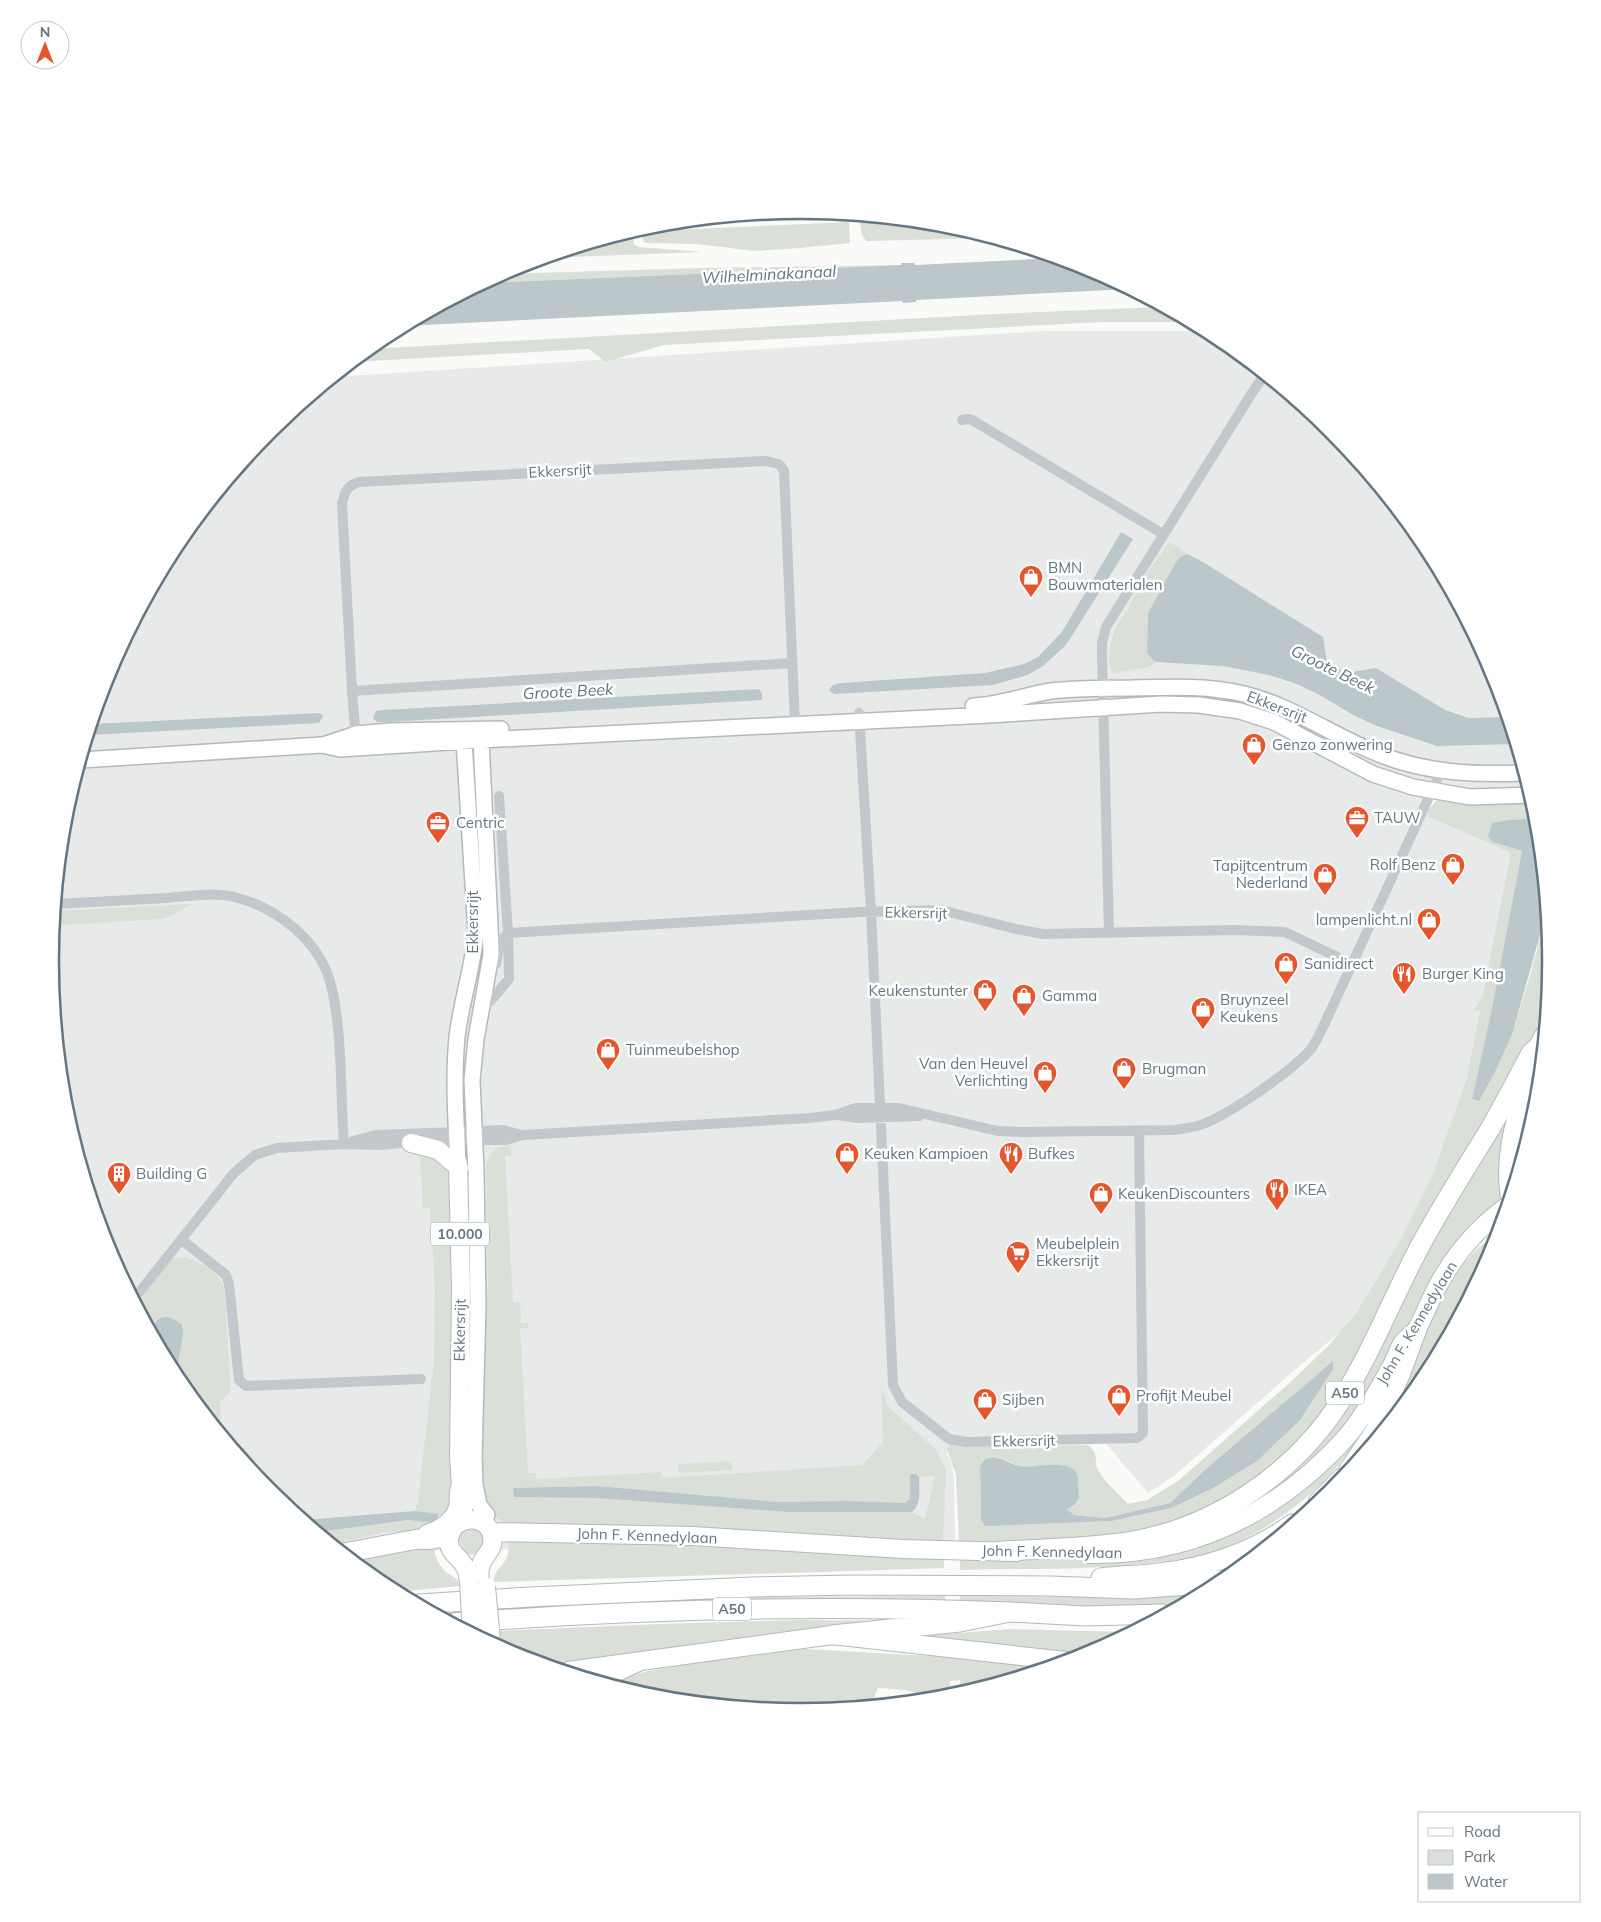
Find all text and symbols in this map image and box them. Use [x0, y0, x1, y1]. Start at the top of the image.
north arrow [20, 20, 70, 70]
text: N [40, 23, 50, 41]
water label: Wilhelminakanaal [701, 260, 837, 288]
street label: Ekkersrijt [528, 459, 592, 482]
place label: BMN Bouwmaterialen [1048, 558, 1163, 594]
shop icon: BMN Bouwmaterialen [1018, 564, 1044, 598]
water label: Groote Beek [1288, 640, 1379, 698]
water label: Groote Beek [522, 679, 614, 703]
street label: Ekkersrijt [1244, 686, 1310, 727]
shop icon: Genzo zonwering [1241, 732, 1267, 766]
place label: Genzo zonwering [1272, 735, 1393, 754]
office icon: TAUW [1344, 805, 1370, 839]
place label: TAUW [1374, 808, 1421, 827]
office icon: Centric [425, 810, 451, 844]
place label: Centric [456, 813, 504, 832]
shop icon: Rolf Benz [1440, 852, 1466, 886]
place label: Rolf Benz [1370, 855, 1436, 874]
place label: Tapijtcentrum Nederland [1213, 856, 1308, 892]
shop icon: Tapijtcentrum Nederland [1312, 862, 1338, 896]
street label: Ekkersrijt [463, 891, 482, 953]
street label: Ekkersrijt [884, 902, 948, 923]
shop icon: lampenlicht.nl [1416, 907, 1442, 941]
place label: lampenlicht.nl [1316, 910, 1412, 929]
shop icon: Sanidirect [1273, 951, 1299, 985]
place label: Sanidirect [1304, 954, 1373, 973]
restaurant icon: Burger King [1391, 961, 1417, 995]
place label: Burger King [1422, 964, 1504, 983]
shop icon: Keukenstunter [972, 978, 998, 1012]
place label: Keukenstunter [869, 981, 969, 1000]
shop icon: Gamma [1011, 983, 1037, 1017]
place label: Gamma [1042, 986, 1097, 1005]
place label: Bruynzeel Keukens [1220, 990, 1289, 1026]
shop icon: Bruynzeel Keukens [1190, 996, 1216, 1030]
shop icon: Tuinmeubelshop [595, 1037, 621, 1071]
place label: Tuinmeubelshop [626, 1040, 740, 1059]
place label: Van den Heuvel Verlichting [919, 1054, 1028, 1090]
shop icon: Brugman [1111, 1056, 1137, 1090]
place label: Brugman [1142, 1059, 1206, 1078]
shop icon: Van den Heuvel Verlichting [1032, 1060, 1058, 1094]
shop icon: Keuken Kampioen [834, 1141, 860, 1175]
restaurant icon: Bufkes [998, 1141, 1024, 1175]
place label: Keuken Kampioen [864, 1144, 988, 1163]
place label: Bufkes [1028, 1144, 1075, 1163]
building icon: Building G [106, 1161, 132, 1195]
place label: Building G [136, 1164, 207, 1183]
restaurant icon: IKEA [1264, 1177, 1290, 1211]
place label: IKEA [1294, 1180, 1327, 1199]
shop icon: KeukenDiscounters [1088, 1181, 1114, 1215]
place label: KeukenDiscounters [1118, 1184, 1250, 1203]
road number: 10.000 [431, 1222, 489, 1246]
place label: Meubelplein Ekkersrijt [1036, 1234, 1120, 1270]
supermarket icon: Meubelplein Ekkersrijt [1005, 1240, 1031, 1274]
street label: John F. Kennedylaan [1372, 1257, 1461, 1388]
street label: Ekkersrijt [449, 1298, 470, 1362]
road number: A50 [1326, 1382, 1364, 1405]
shop icon: Profijt Meubel [1106, 1383, 1132, 1417]
place label: Profijt Meubel [1136, 1386, 1231, 1405]
shop icon: Sijben [972, 1387, 998, 1421]
place label: Sijben [1002, 1390, 1044, 1409]
street label: Ekkersrijt [992, 1430, 1056, 1451]
street label: John F. Kennedylaan [576, 1524, 718, 1547]
street label: John F. Kennedylaan [981, 1541, 1123, 1562]
road number: A50 [713, 1598, 751, 1620]
legend [1418, 1812, 1581, 1902]
text: Road [1464, 1822, 1501, 1841]
text: Park [1464, 1847, 1496, 1866]
text: Water [1464, 1872, 1508, 1891]

